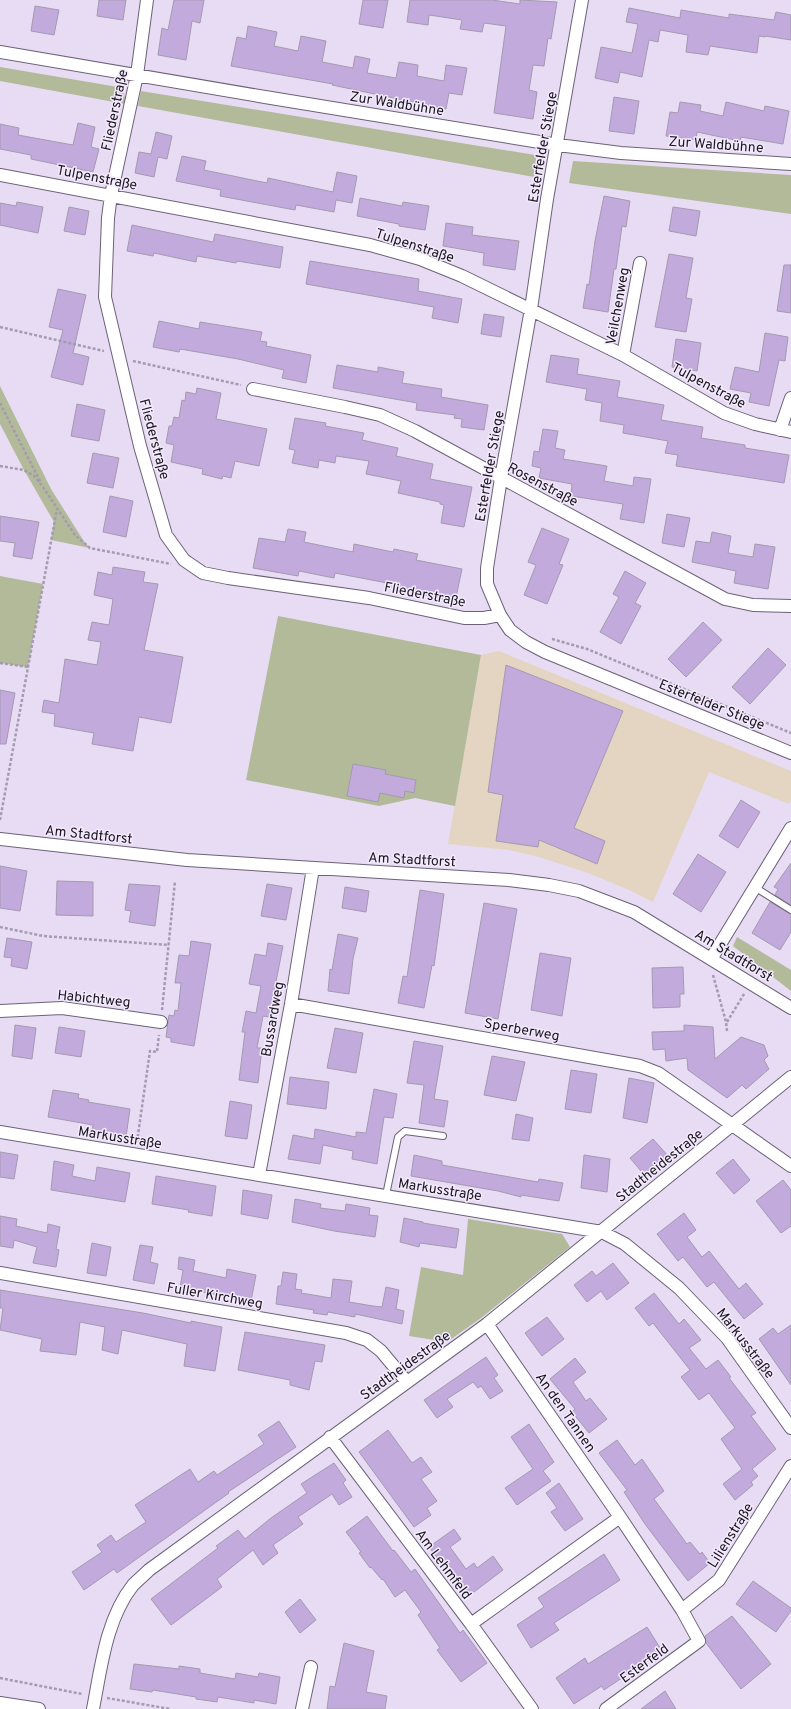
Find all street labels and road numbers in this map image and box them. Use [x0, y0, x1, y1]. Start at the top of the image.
street label: Fliederstraße [99, 68, 132, 153]
street label: Zur Waldbühne [348, 89, 445, 120]
street label: Esterfelder Stiege [525, 90, 562, 204]
street label: Zur Waldbühne [668, 134, 764, 157]
street label: Tulpenstraße [55, 162, 138, 195]
street label: Tulpenstraße [373, 226, 456, 267]
street label: Veilchenweg [603, 266, 634, 346]
street label: Tulpenstraße [668, 360, 748, 413]
street label: Fliederstraße [135, 397, 172, 482]
street label: Esterfelder Stiege [472, 409, 509, 523]
street label: Rosenstraße [504, 460, 581, 511]
street label: Fliederstraße [383, 579, 467, 612]
street label: Esterfelder Stiege [656, 676, 767, 734]
street label: Am Stadtforst [44, 822, 133, 849]
street label: Am Stadtforst [368, 850, 456, 871]
street label: Am Stadtforst [691, 926, 775, 986]
street label: Bussardweg [258, 980, 288, 1058]
street label: Habichtweg [56, 987, 131, 1012]
street label: Sperberweg [483, 1015, 561, 1045]
street label: Markusstraße [77, 1123, 163, 1153]
street label: Stadtheidestraße [613, 1126, 707, 1207]
street label: Markusstraße [397, 1175, 483, 1205]
street label: Fuller Kirchweg [165, 1280, 264, 1313]
street label: Markusstraße [712, 1305, 777, 1382]
street label: Stadtheidestraße [358, 1328, 454, 1405]
street label: An den Tannen [531, 1370, 599, 1456]
street label: Lilienstraße [705, 1500, 758, 1571]
street label: Am Lehmfeld [411, 1527, 475, 1603]
street label: Esterfeld [617, 1641, 673, 1688]

